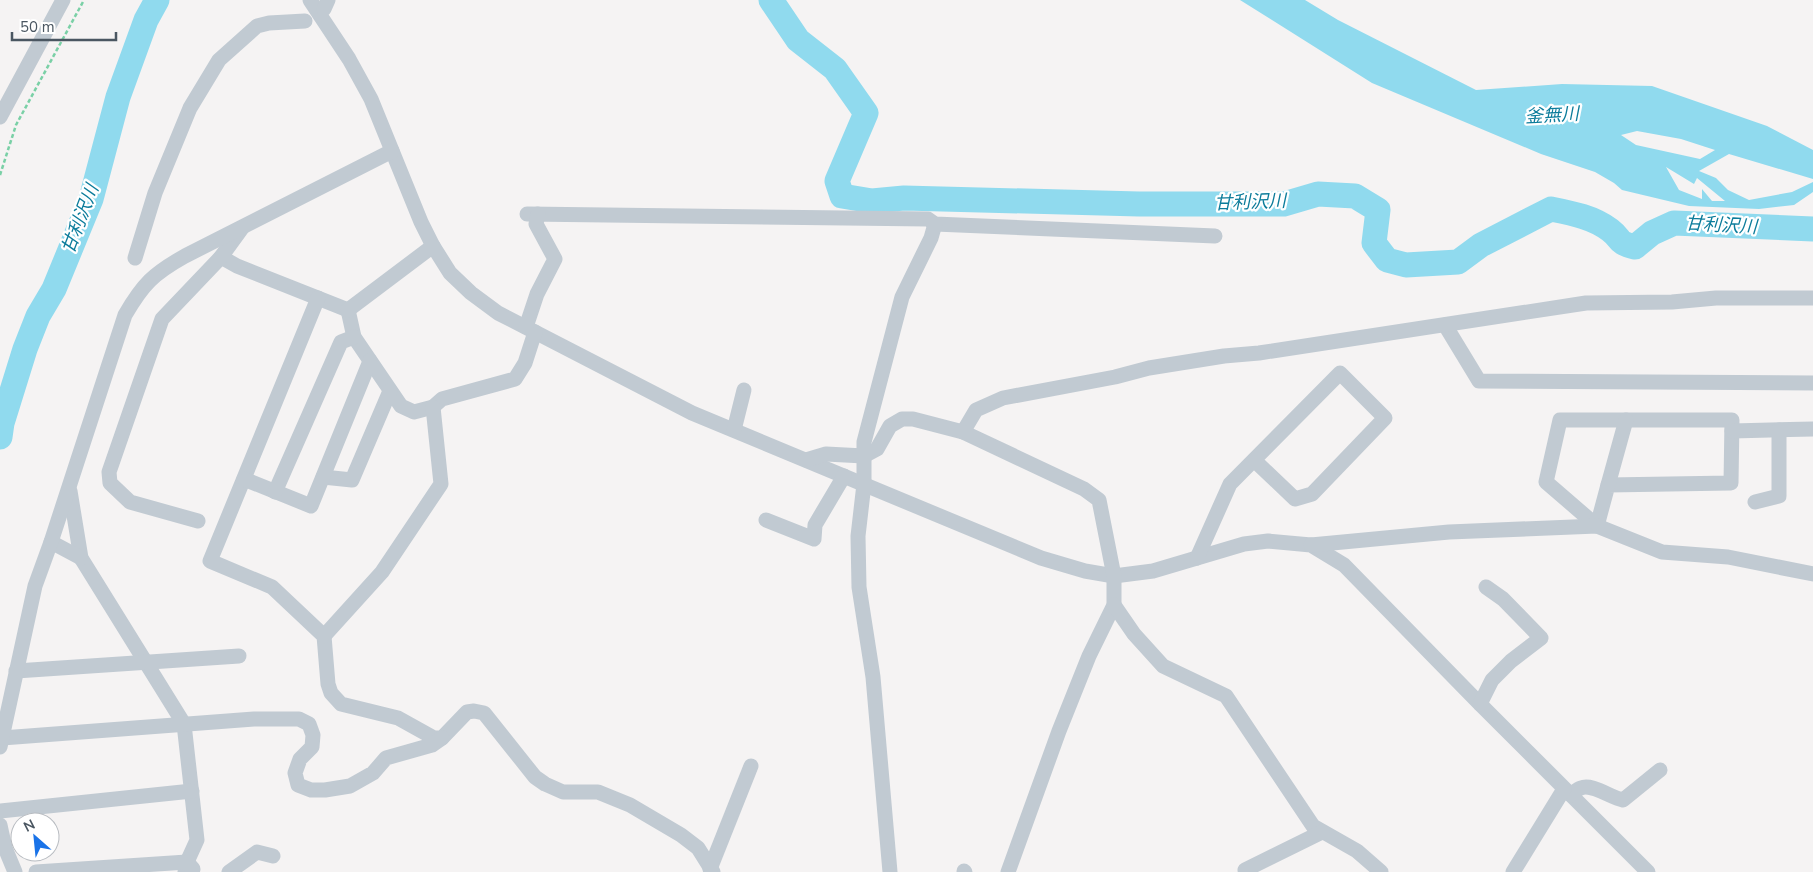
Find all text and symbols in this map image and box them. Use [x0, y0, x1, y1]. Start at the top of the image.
scale bar [12, 10, 116, 42]
text: 50 m [20, 17, 55, 37]
water label: 釜無川 [1524, 101, 1582, 128]
water label: 甘利沢川 [56, 179, 105, 257]
water label: 甘利沢川 [1214, 189, 1288, 215]
water label: 甘利沢川 [1684, 211, 1760, 239]
north arrow [10, 812, 60, 862]
text: N [20, 815, 38, 837]

